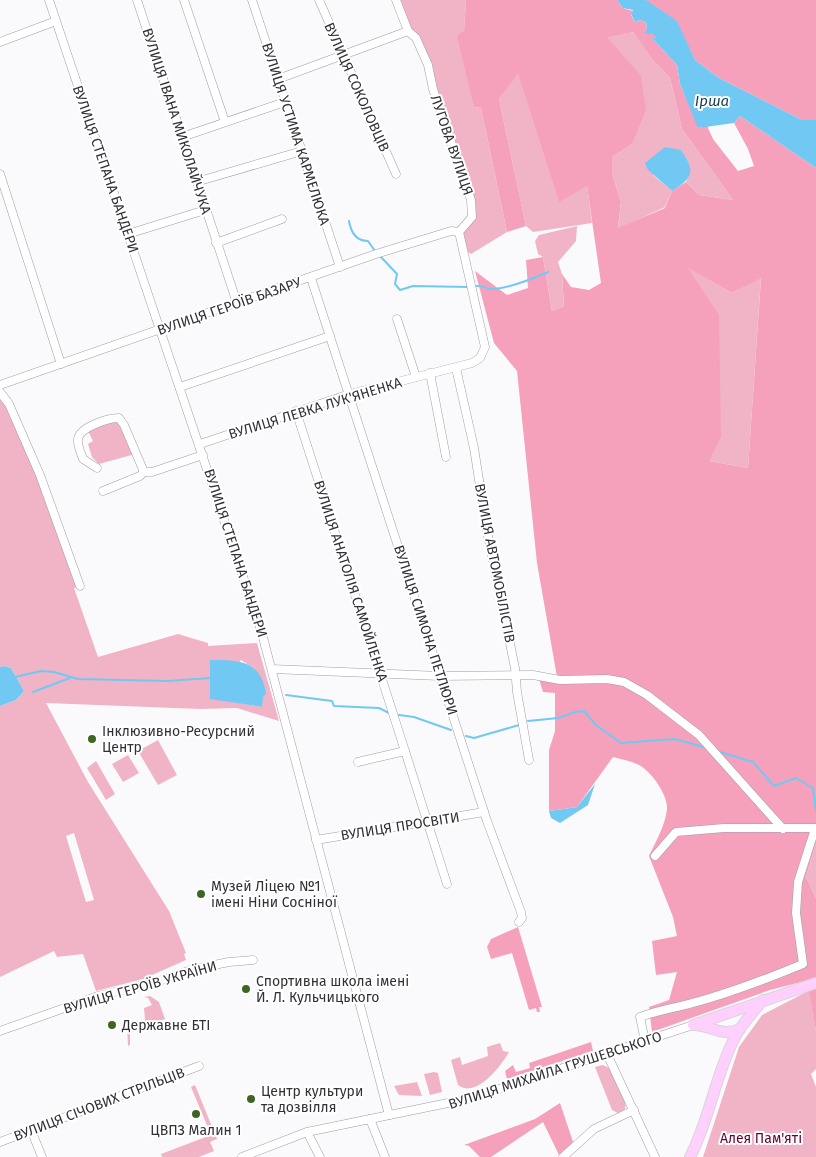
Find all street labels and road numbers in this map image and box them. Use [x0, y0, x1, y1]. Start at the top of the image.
street label: ВУЛИЦЯ СОКОЛОВЦІВ [320, 20, 393, 155]
street label: ВУЛИЦЯ ІВАНА МИКОЛАЙЧУКА [138, 26, 215, 216]
street label: ВУЛИЦЯ УСТИМА КАРМЕЛЮКА [258, 41, 333, 227]
street label: ВУЛИЦЯ СТЕПАНА БАНДЕРИ [69, 83, 142, 255]
street label: ЛУГОВА ВУЛИЦЯ [426, 93, 477, 198]
street label: ВУЛИЦЯ ГЕРОЇВ БАЗАРУ [155, 274, 304, 339]
street label: ВУЛИЦЯ ЛЕВКА ЛУК'ЯНЕНКА [226, 374, 404, 443]
street label: ВУЛИЦЯ СТЕПАНА БАНДЕРИ [200, 467, 271, 640]
street label: ВУЛИЦЯ АНАТОЛІЯ САМОЙЛЕНКА [310, 478, 391, 684]
street label: ВУЛИЦЯ АВТОМОБІЛІСТІВ [471, 482, 518, 644]
street label: ВУЛИЦЯ СИМОНА ПЕТЛЮРИ [390, 543, 461, 717]
street label: ВУЛИЦЯ ПРОСВІТИ [339, 809, 461, 844]
street label: ВУЛИЦЯ ГЕРОЇВ УКРАЇНИ [61, 957, 219, 1018]
street label: ВУЛИЦЯ МИХАЙЛА ГРУШЕВСЬКОГО [446, 1028, 664, 1113]
street label: ВУЛИЦЯ СІЧОВИХ СТРІЛЬЦІВ [11, 1064, 187, 1145]

